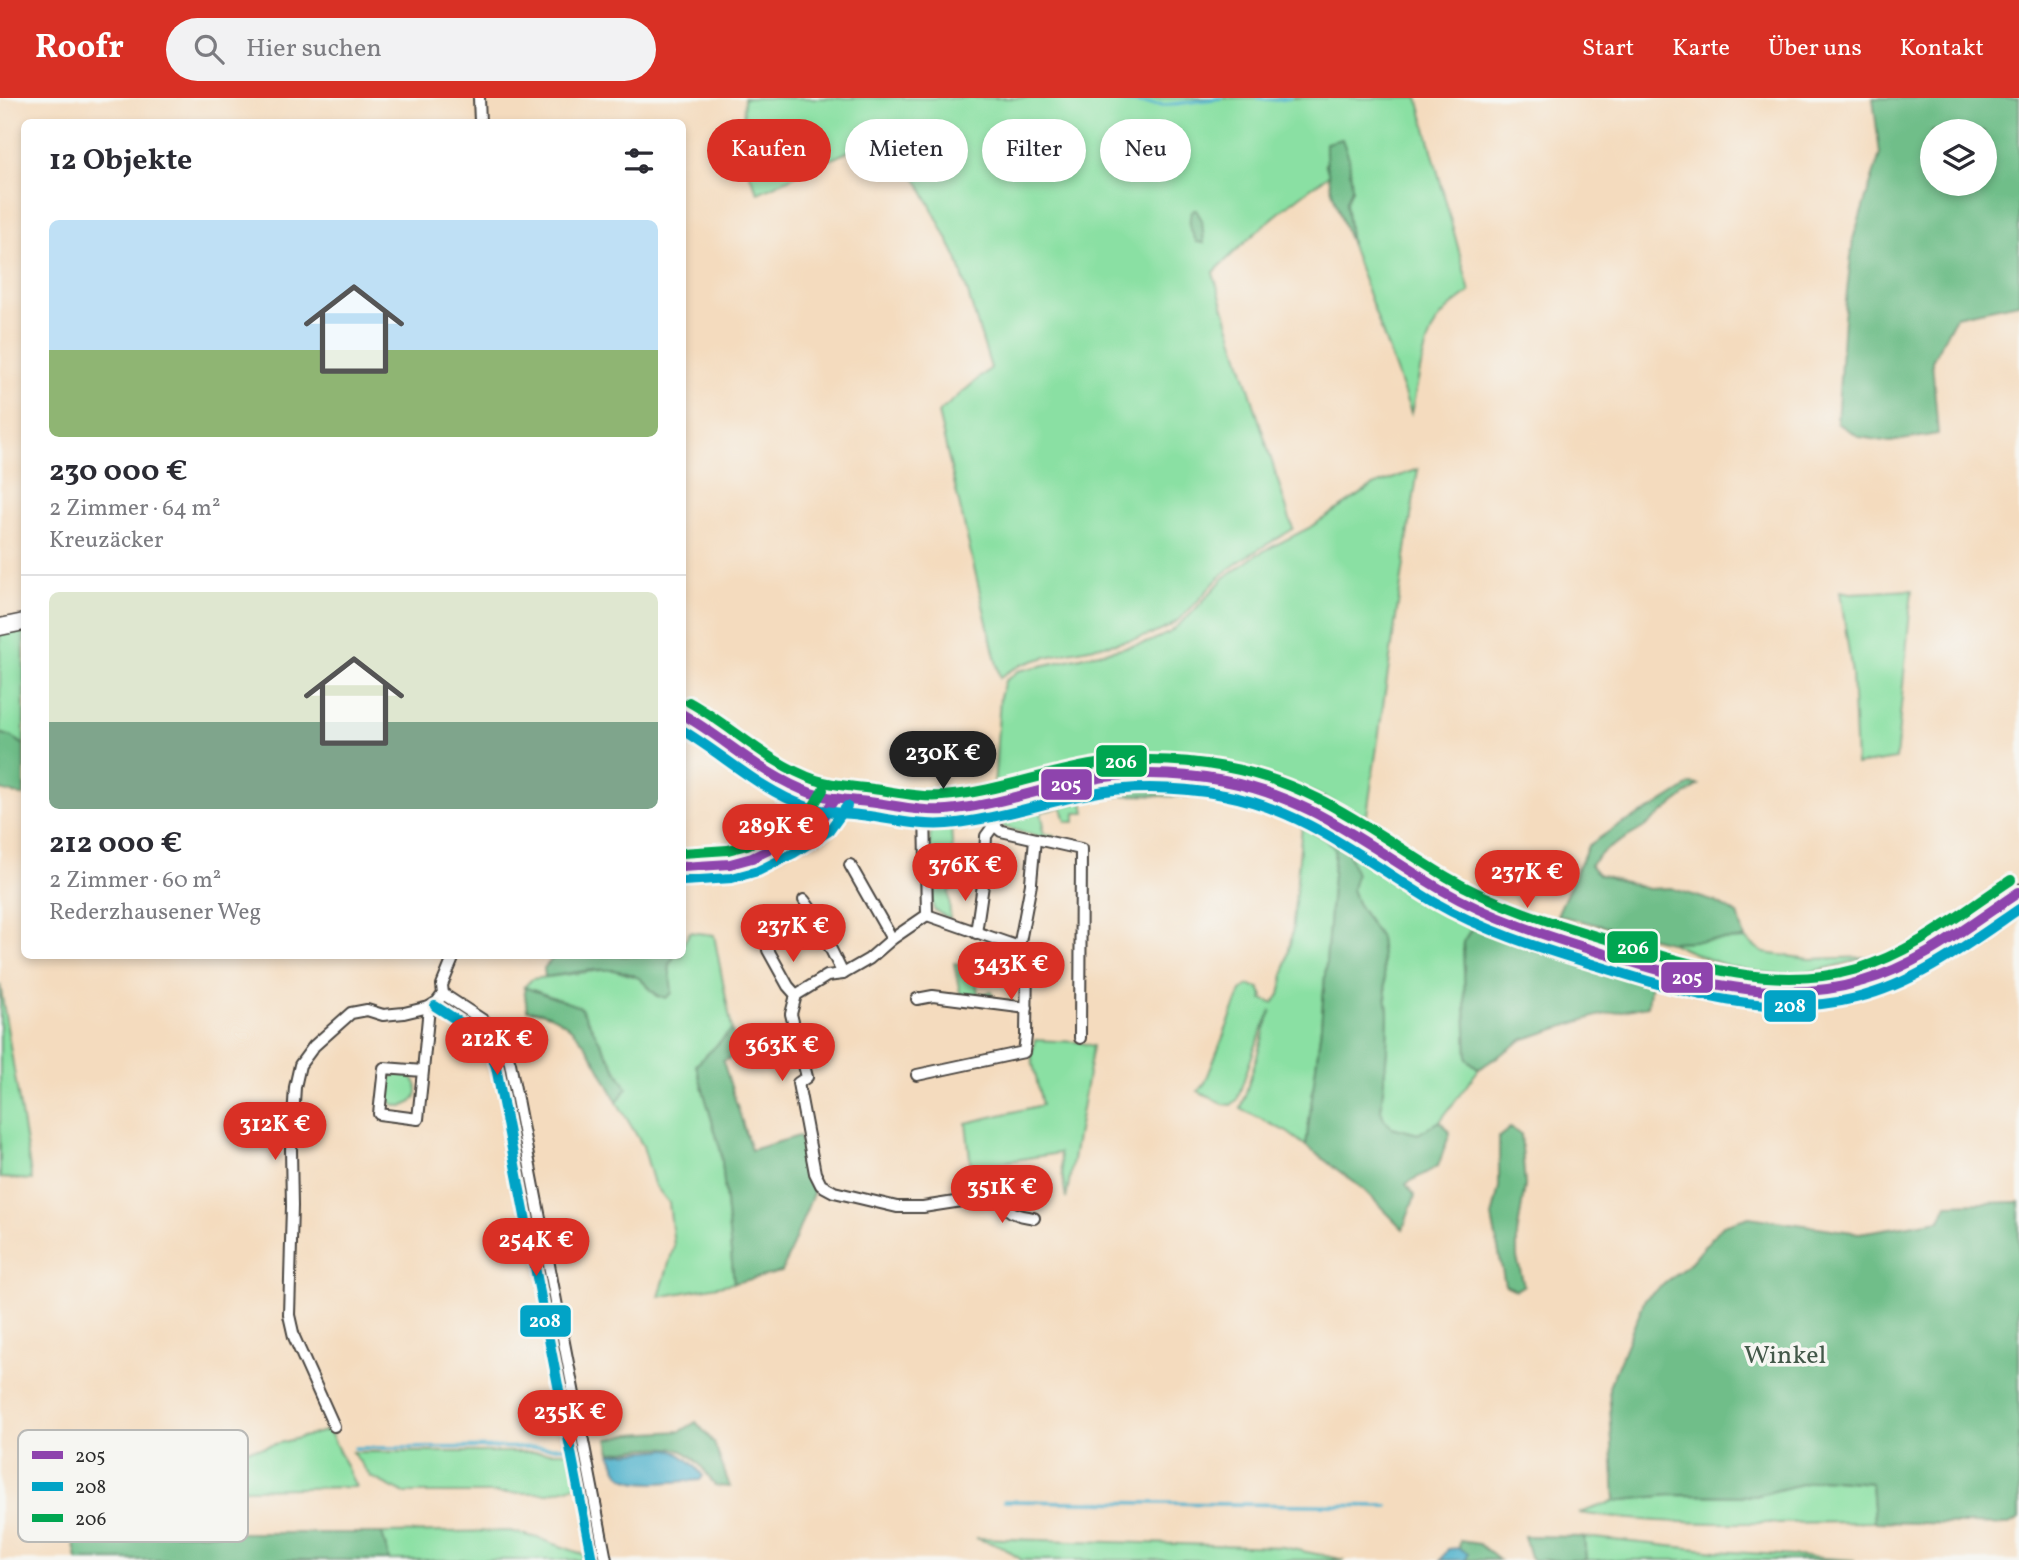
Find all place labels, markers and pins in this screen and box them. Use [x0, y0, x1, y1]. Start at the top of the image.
pin: 230K € [886, 732, 1000, 791]
pin: 289K € [719, 804, 833, 864]
pin: 376K € [908, 844, 1022, 903]
pin: 237K € [1470, 850, 1584, 910]
pin: 237K € [736, 904, 850, 964]
pin: 343K € [954, 942, 1068, 1002]
pin: 212K € [440, 1018, 554, 1077]
pin: 363K € [725, 1024, 839, 1083]
pin: 312K € [218, 1102, 332, 1162]
pin: 351K € [945, 1166, 1059, 1225]
pin: 254K € [479, 1218, 593, 1278]
pin: 235K € [513, 1390, 627, 1450]

